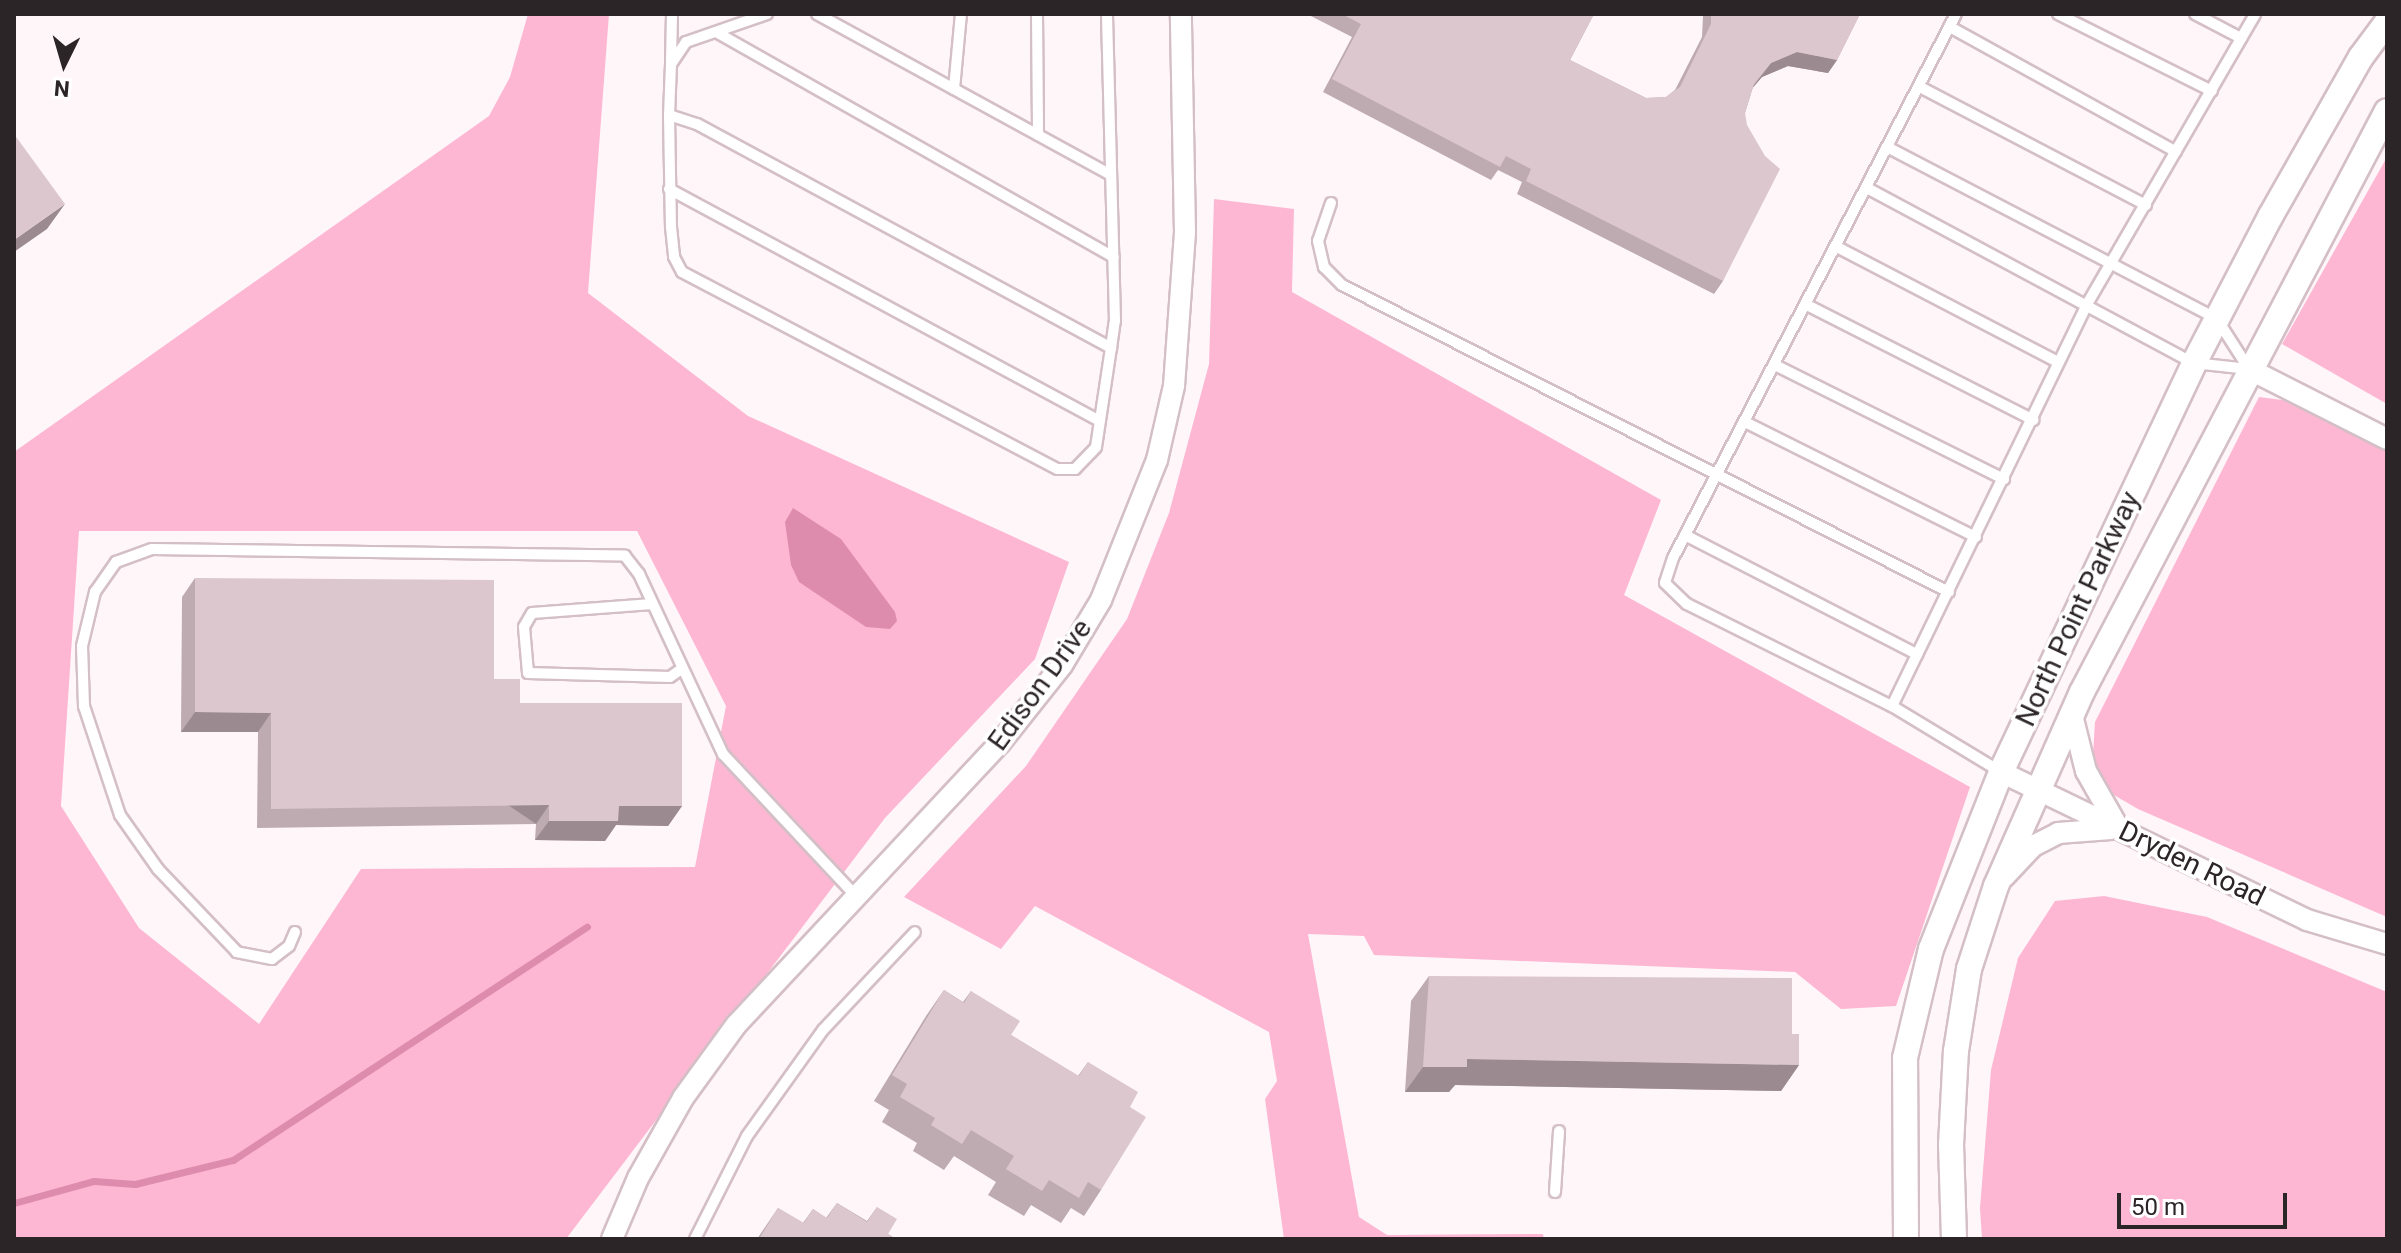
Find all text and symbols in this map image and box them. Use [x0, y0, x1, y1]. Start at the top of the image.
north arrow [24, 24, 104, 104]
text: N [53, 75, 71, 102]
street label: North Point Parkway [2009, 486, 2147, 732]
street label: Edison Drive [981, 613, 1099, 757]
street label: Dryden Road [2113, 814, 2271, 914]
scale bar [2121, 1177, 2291, 1227]
text: 50 m [2131, 1193, 2185, 1221]

